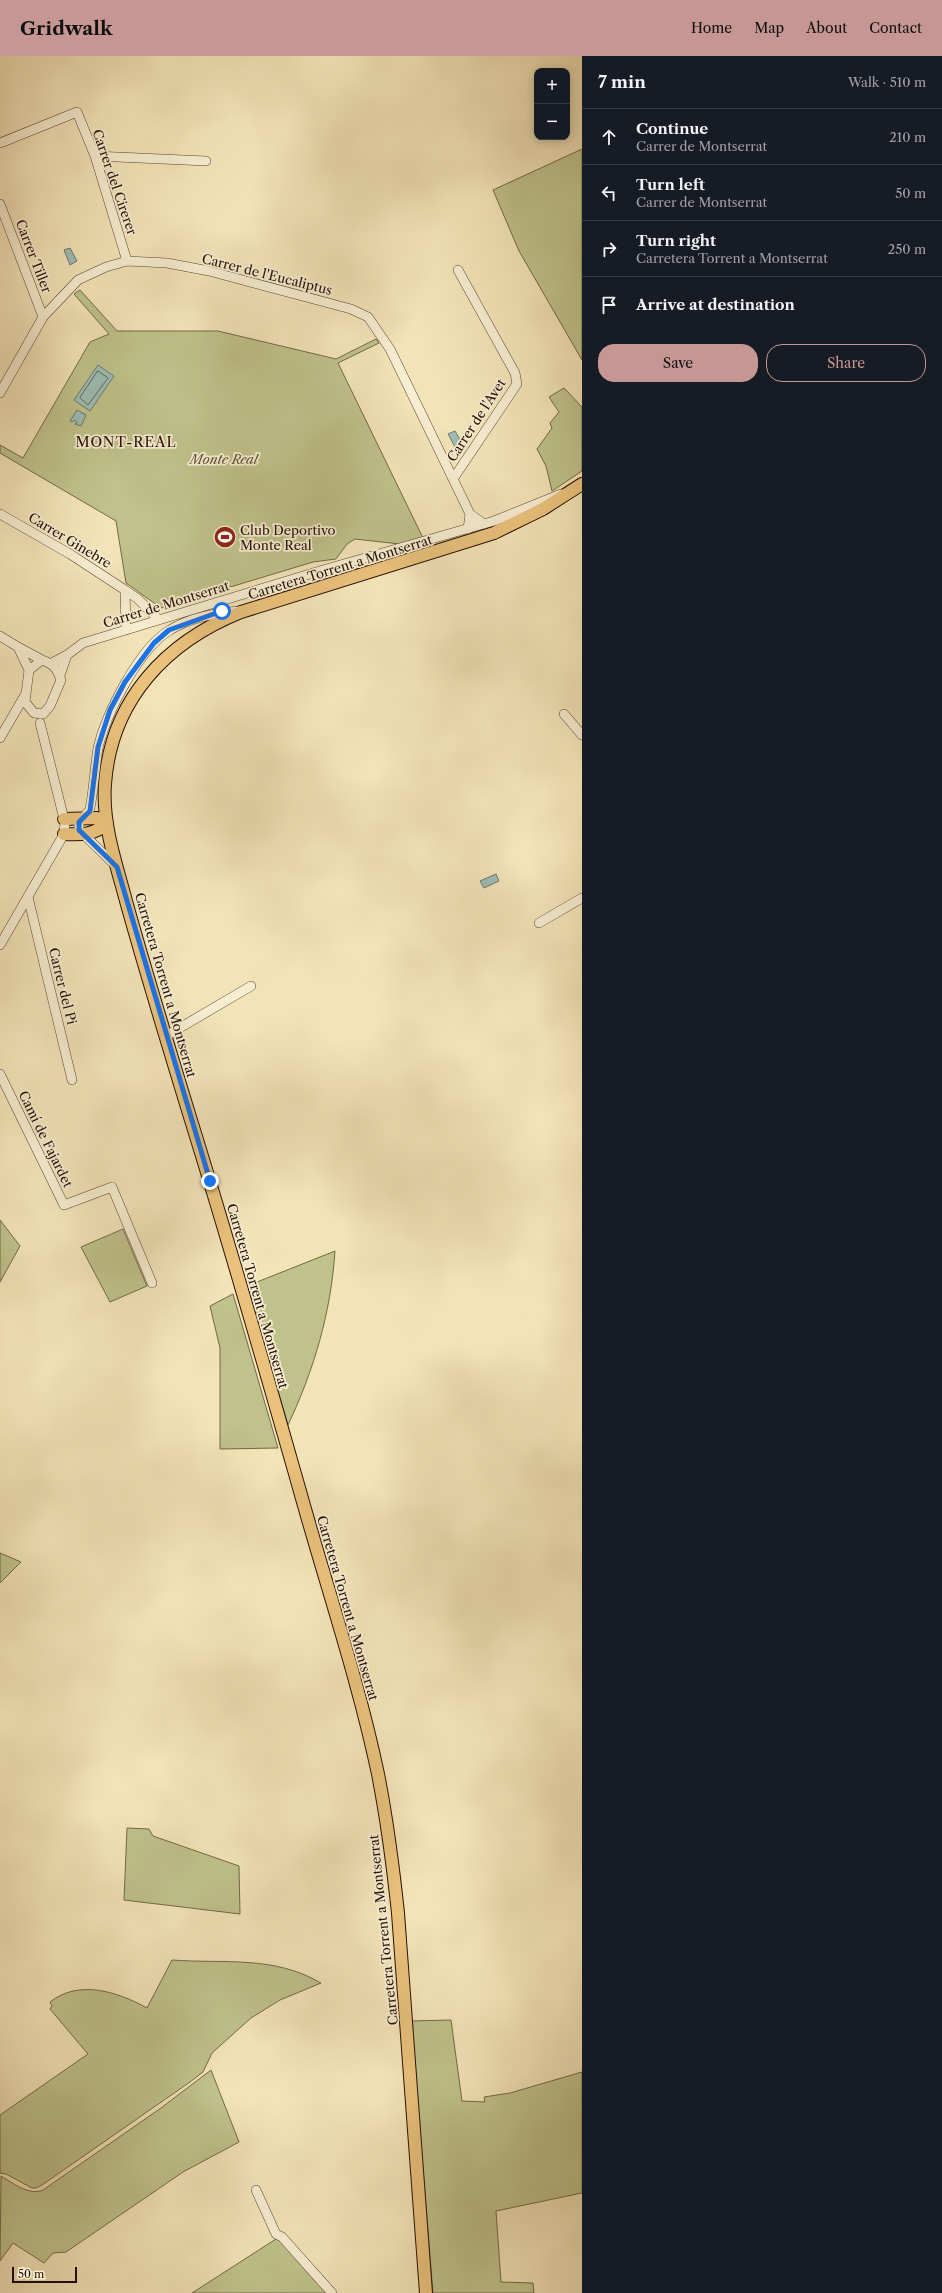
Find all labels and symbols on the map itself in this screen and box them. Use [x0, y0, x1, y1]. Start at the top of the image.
street label: Carrer del Cirerer [89, 127, 141, 237]
street label: Carrer Tiller [13, 217, 55, 295]
street label: Carrer de l'Eucaliptus [200, 250, 334, 298]
street label: Carrer de l'Avet [443, 375, 509, 464]
district label: MONT-REAL [75, 433, 177, 451]
park label: Monte Real [188, 451, 260, 467]
street label: Carrer Ginebre [26, 509, 114, 571]
place label: Club Deportivo Monte Real [240, 522, 336, 553]
sports icon: Club Deportivo Monte Real [212, 524, 238, 550]
street label: Carretera Torrent a Montserrat [246, 531, 434, 603]
street label: Carrer de Montserrat [101, 577, 231, 631]
route start [213, 602, 231, 620]
street label: Carretera Torrent a Montserrat [132, 891, 200, 1080]
street label: Carrer del Pi [46, 946, 80, 1026]
street label: Camí de Fajardet [16, 1088, 77, 1190]
route end [201, 1172, 219, 1190]
street label: Carretera Torrent a Montserrat [224, 1202, 292, 1391]
street label: Carretera Torrent a Montserrat [314, 1514, 382, 1703]
street label: Carretera Torrent a Montserrat [365, 1833, 401, 2026]
scale bar [12, 2265, 77, 2284]

